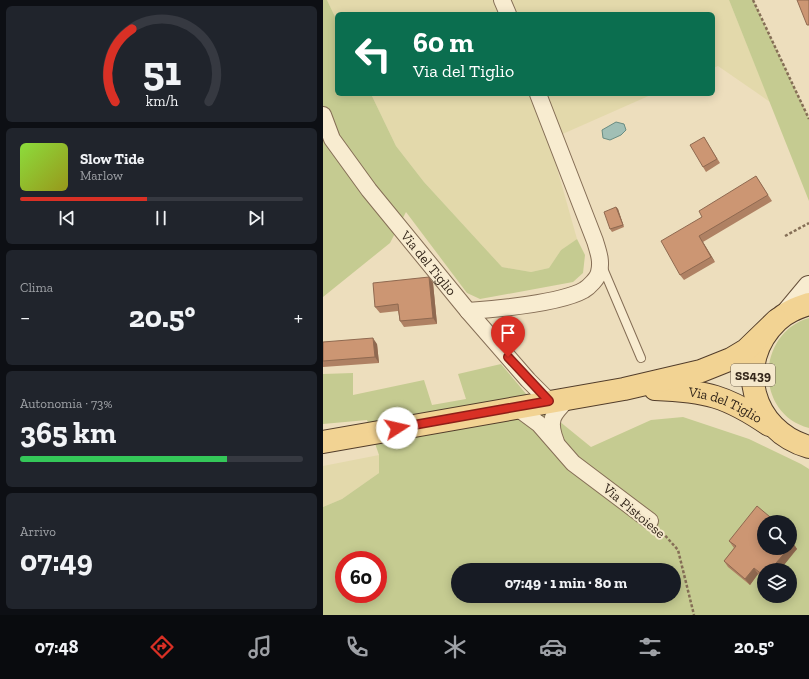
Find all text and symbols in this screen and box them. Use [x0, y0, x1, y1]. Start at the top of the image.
text: 60 m [413, 26, 474, 59]
icon: left [347, 28, 399, 80]
text: 51 [142, 46, 181, 96]
text: Via del Tiglio [413, 60, 514, 82]
text: km/h [145, 92, 178, 109]
text: Slow Tide [80, 150, 144, 168]
text: Marlow [80, 168, 123, 183]
icon: previous [56, 207, 78, 229]
icon: pause [150, 207, 172, 229]
icon: next [245, 207, 267, 229]
street label: Via del Tiglio [397, 226, 460, 299]
text: Clima [20, 280, 53, 295]
text: 20.5° [129, 299, 195, 335]
text: − [20, 304, 30, 331]
text: + [294, 304, 303, 331]
pin [491, 316, 525, 357]
icon: arrive [497, 322, 519, 344]
road number: SS439 [731, 364, 775, 386]
street label: Via del Tiglio [686, 383, 766, 427]
text: Autonomia · 73% [20, 396, 112, 411]
position arrow [376, 407, 418, 449]
text: 365 km [20, 415, 116, 451]
street label: Via Pistoiese [599, 479, 669, 542]
map controls [757, 515, 797, 603]
button: search [757, 515, 797, 555]
text: Arrivo [20, 524, 56, 539]
text: 07:49 [20, 543, 93, 579]
speed limit sign: 60 [335, 551, 387, 603]
button: layers [757, 563, 797, 603]
text: 07:49 · 1 min · 80 m [505, 574, 627, 592]
icon: directions [148, 633, 176, 661]
icon: music [246, 633, 274, 661]
icon: phone [343, 633, 371, 661]
icon: climate [441, 633, 469, 661]
icon: car [539, 633, 567, 661]
icon: filters [636, 633, 664, 661]
text: 07:48 [35, 636, 79, 658]
text: 20.5° [734, 636, 774, 658]

